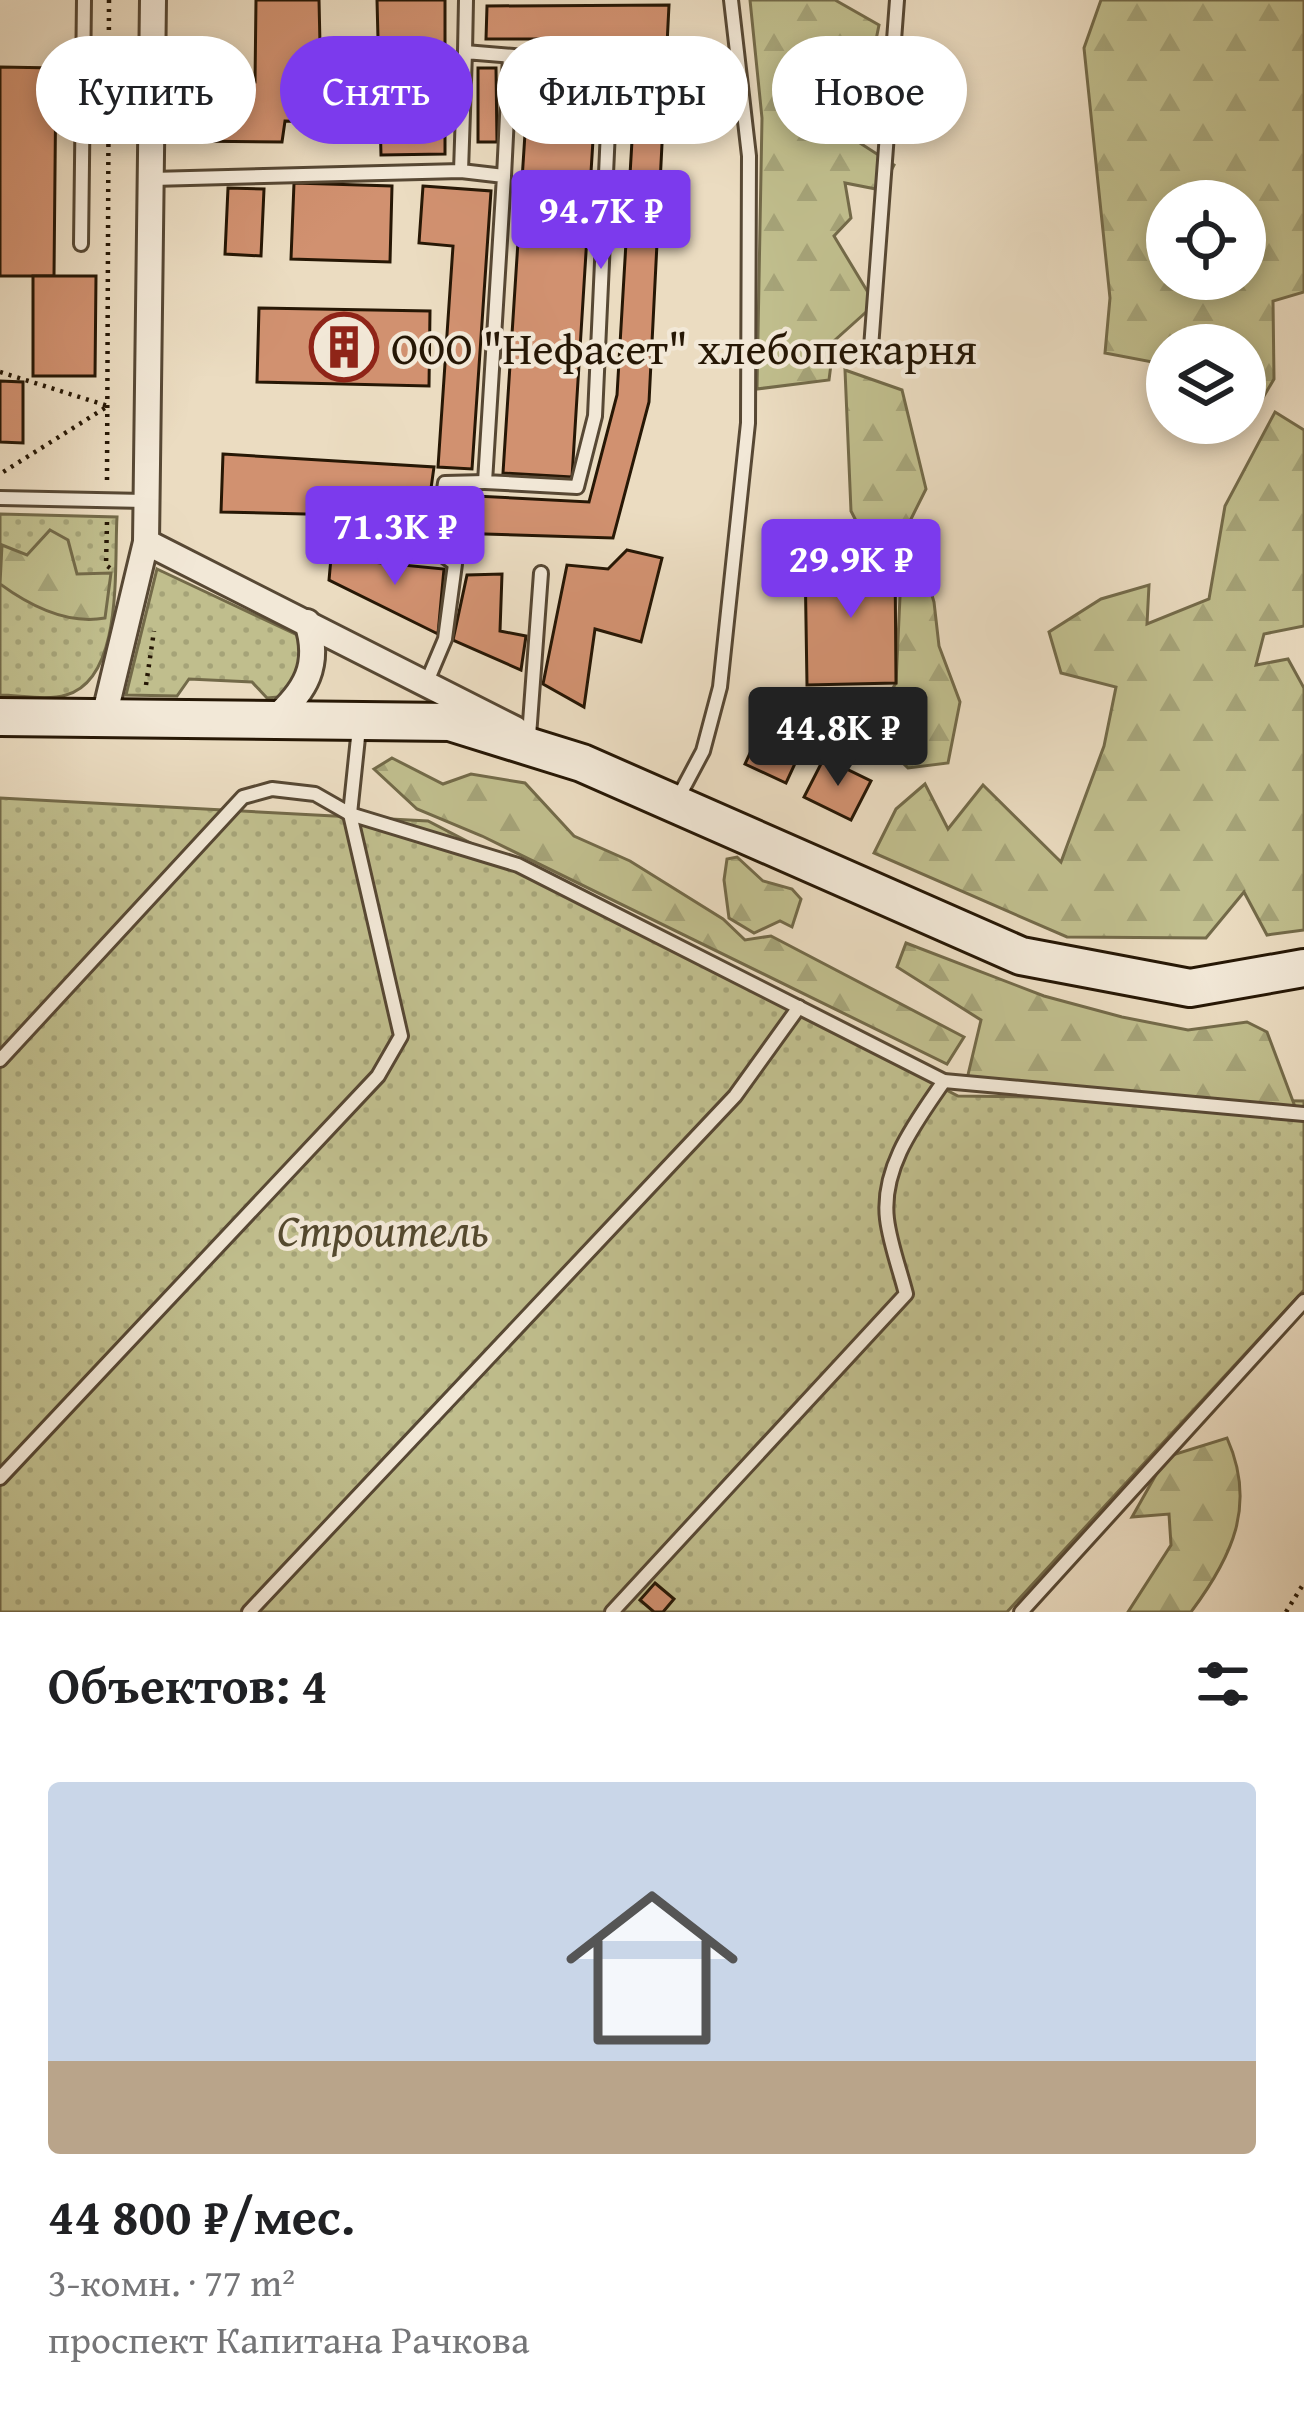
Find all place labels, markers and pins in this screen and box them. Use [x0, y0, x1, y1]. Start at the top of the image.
pin: 94.7K ₽ [490, 170, 712, 272]
building icon: ООО "Нефасет" хлебопекарня [309, 312, 379, 382]
place label: ООО "Нефасет" хлебопекарня [391, 315, 977, 380]
pin: 71.3K ₽ [284, 486, 506, 588]
pin: 29.9K ₽ [740, 519, 962, 621]
pin: 44.8K ₽ [727, 687, 949, 789]

